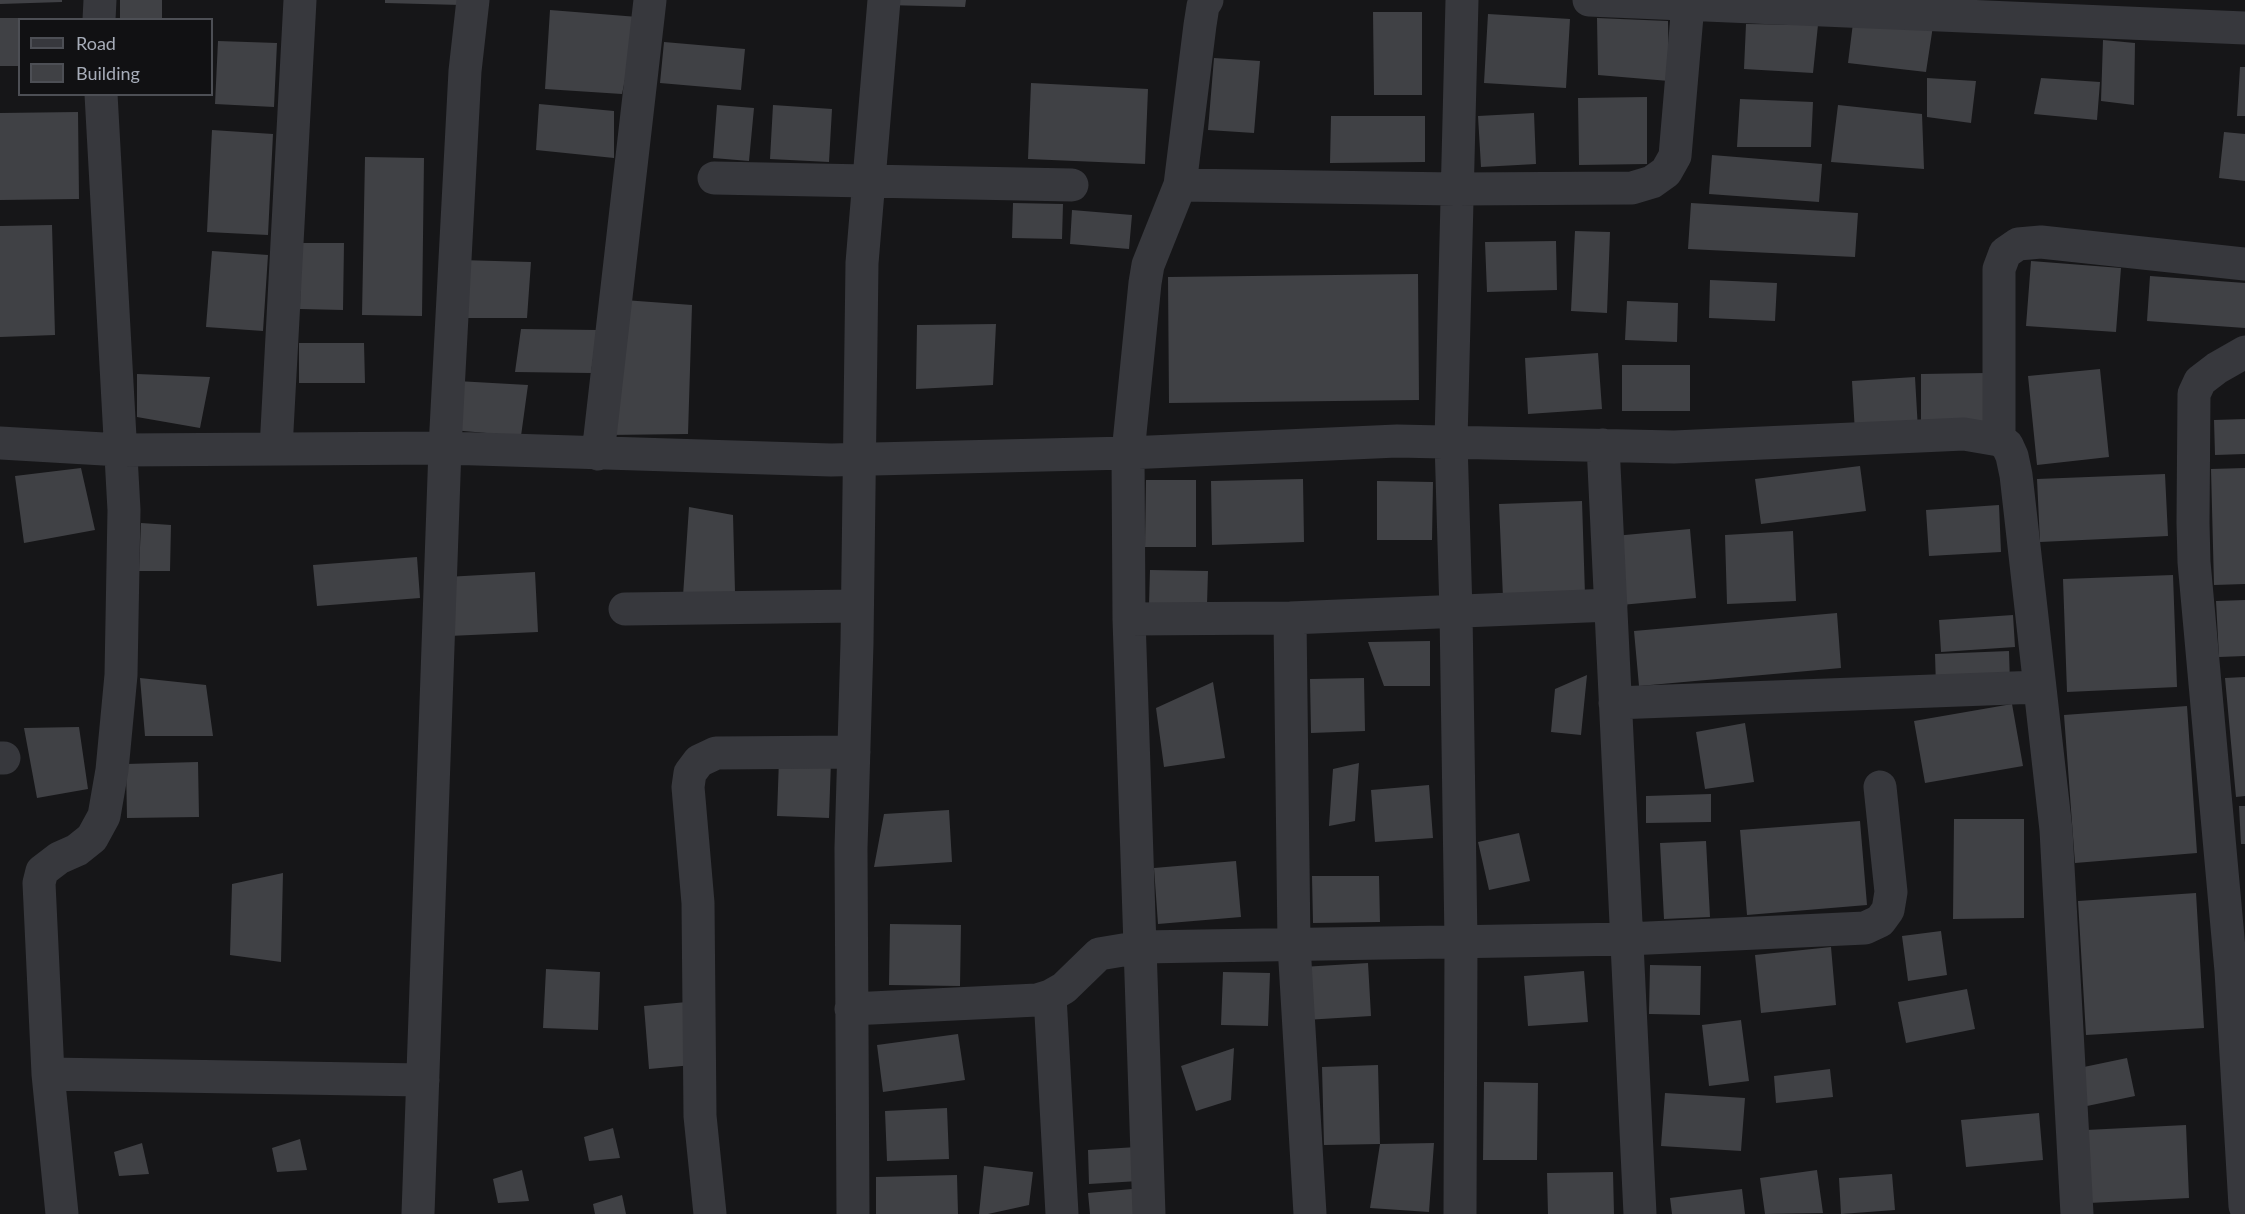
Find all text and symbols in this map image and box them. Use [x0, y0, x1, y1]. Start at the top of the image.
legend [18, 18, 213, 96]
text: Road [76, 32, 116, 54]
text: Building [76, 62, 140, 84]

